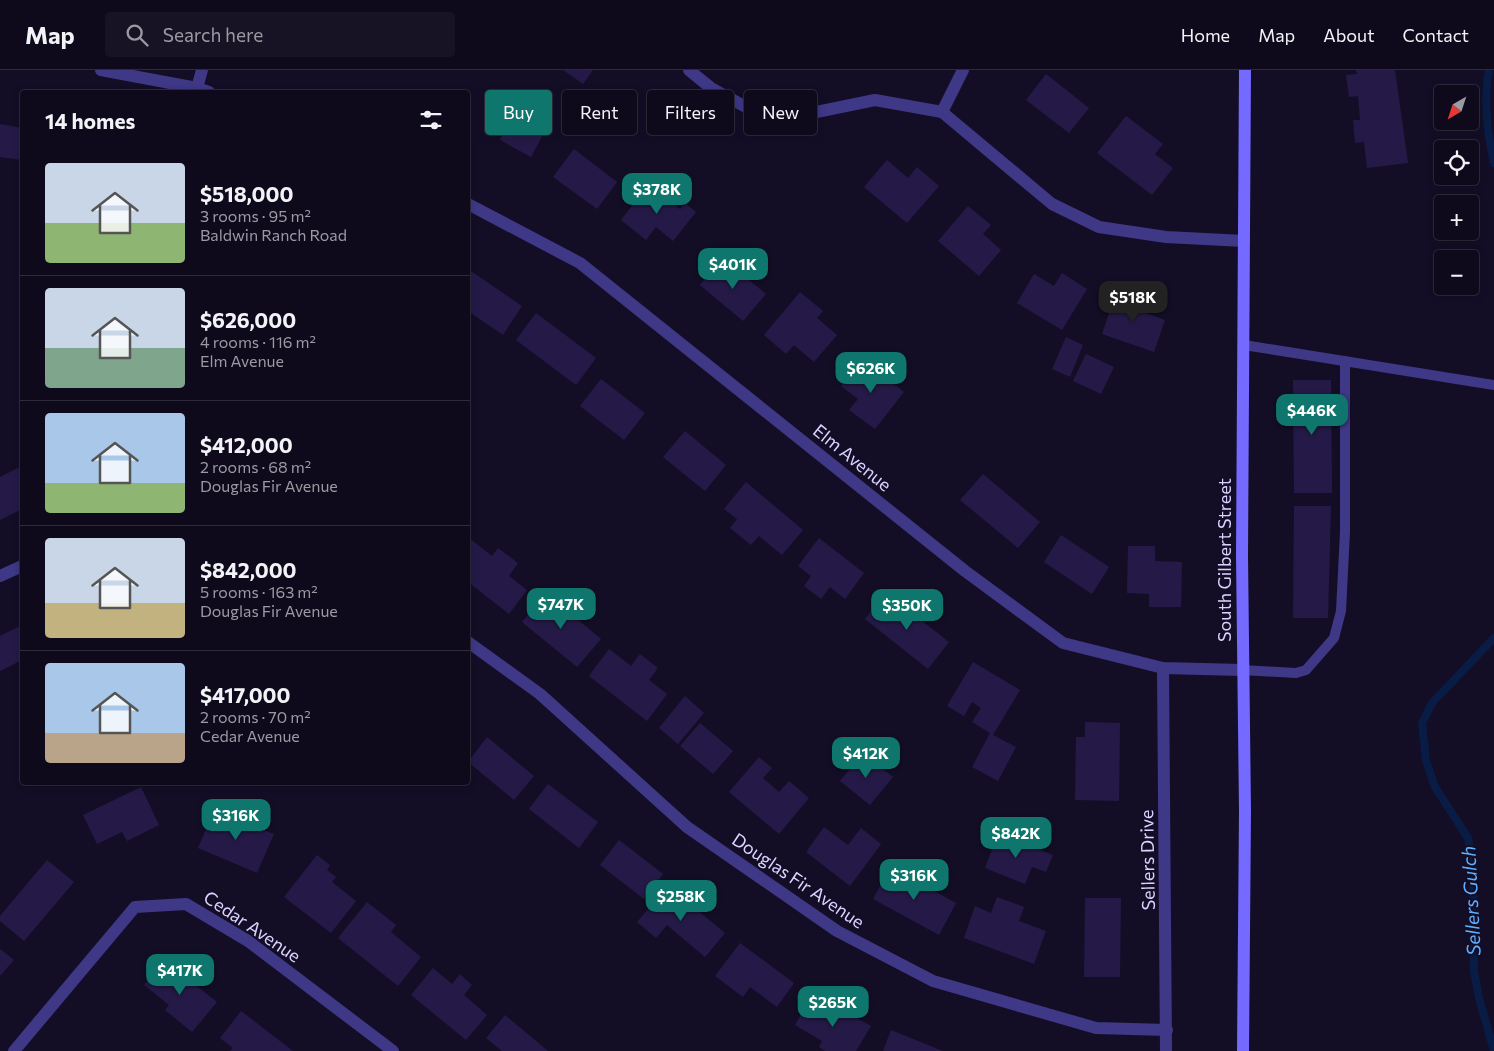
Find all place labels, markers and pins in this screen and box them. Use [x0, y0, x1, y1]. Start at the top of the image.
pin: $378K [622, 172, 692, 215]
pin: $401K [698, 248, 768, 290]
pin: $518K [1098, 280, 1168, 323]
pin: $626K [836, 352, 906, 394]
pin: $446K [1277, 394, 1347, 436]
pin: $747K [526, 588, 596, 630]
pin: $350K [872, 588, 942, 631]
pin: $412K [831, 736, 901, 779]
pin: $316K [201, 798, 271, 841]
pin: $842K [981, 816, 1051, 859]
pin: $316K [879, 858, 949, 901]
pin: $258K [646, 880, 716, 922]
pin: $417K [145, 954, 215, 996]
pin: $265K [798, 986, 868, 1028]

